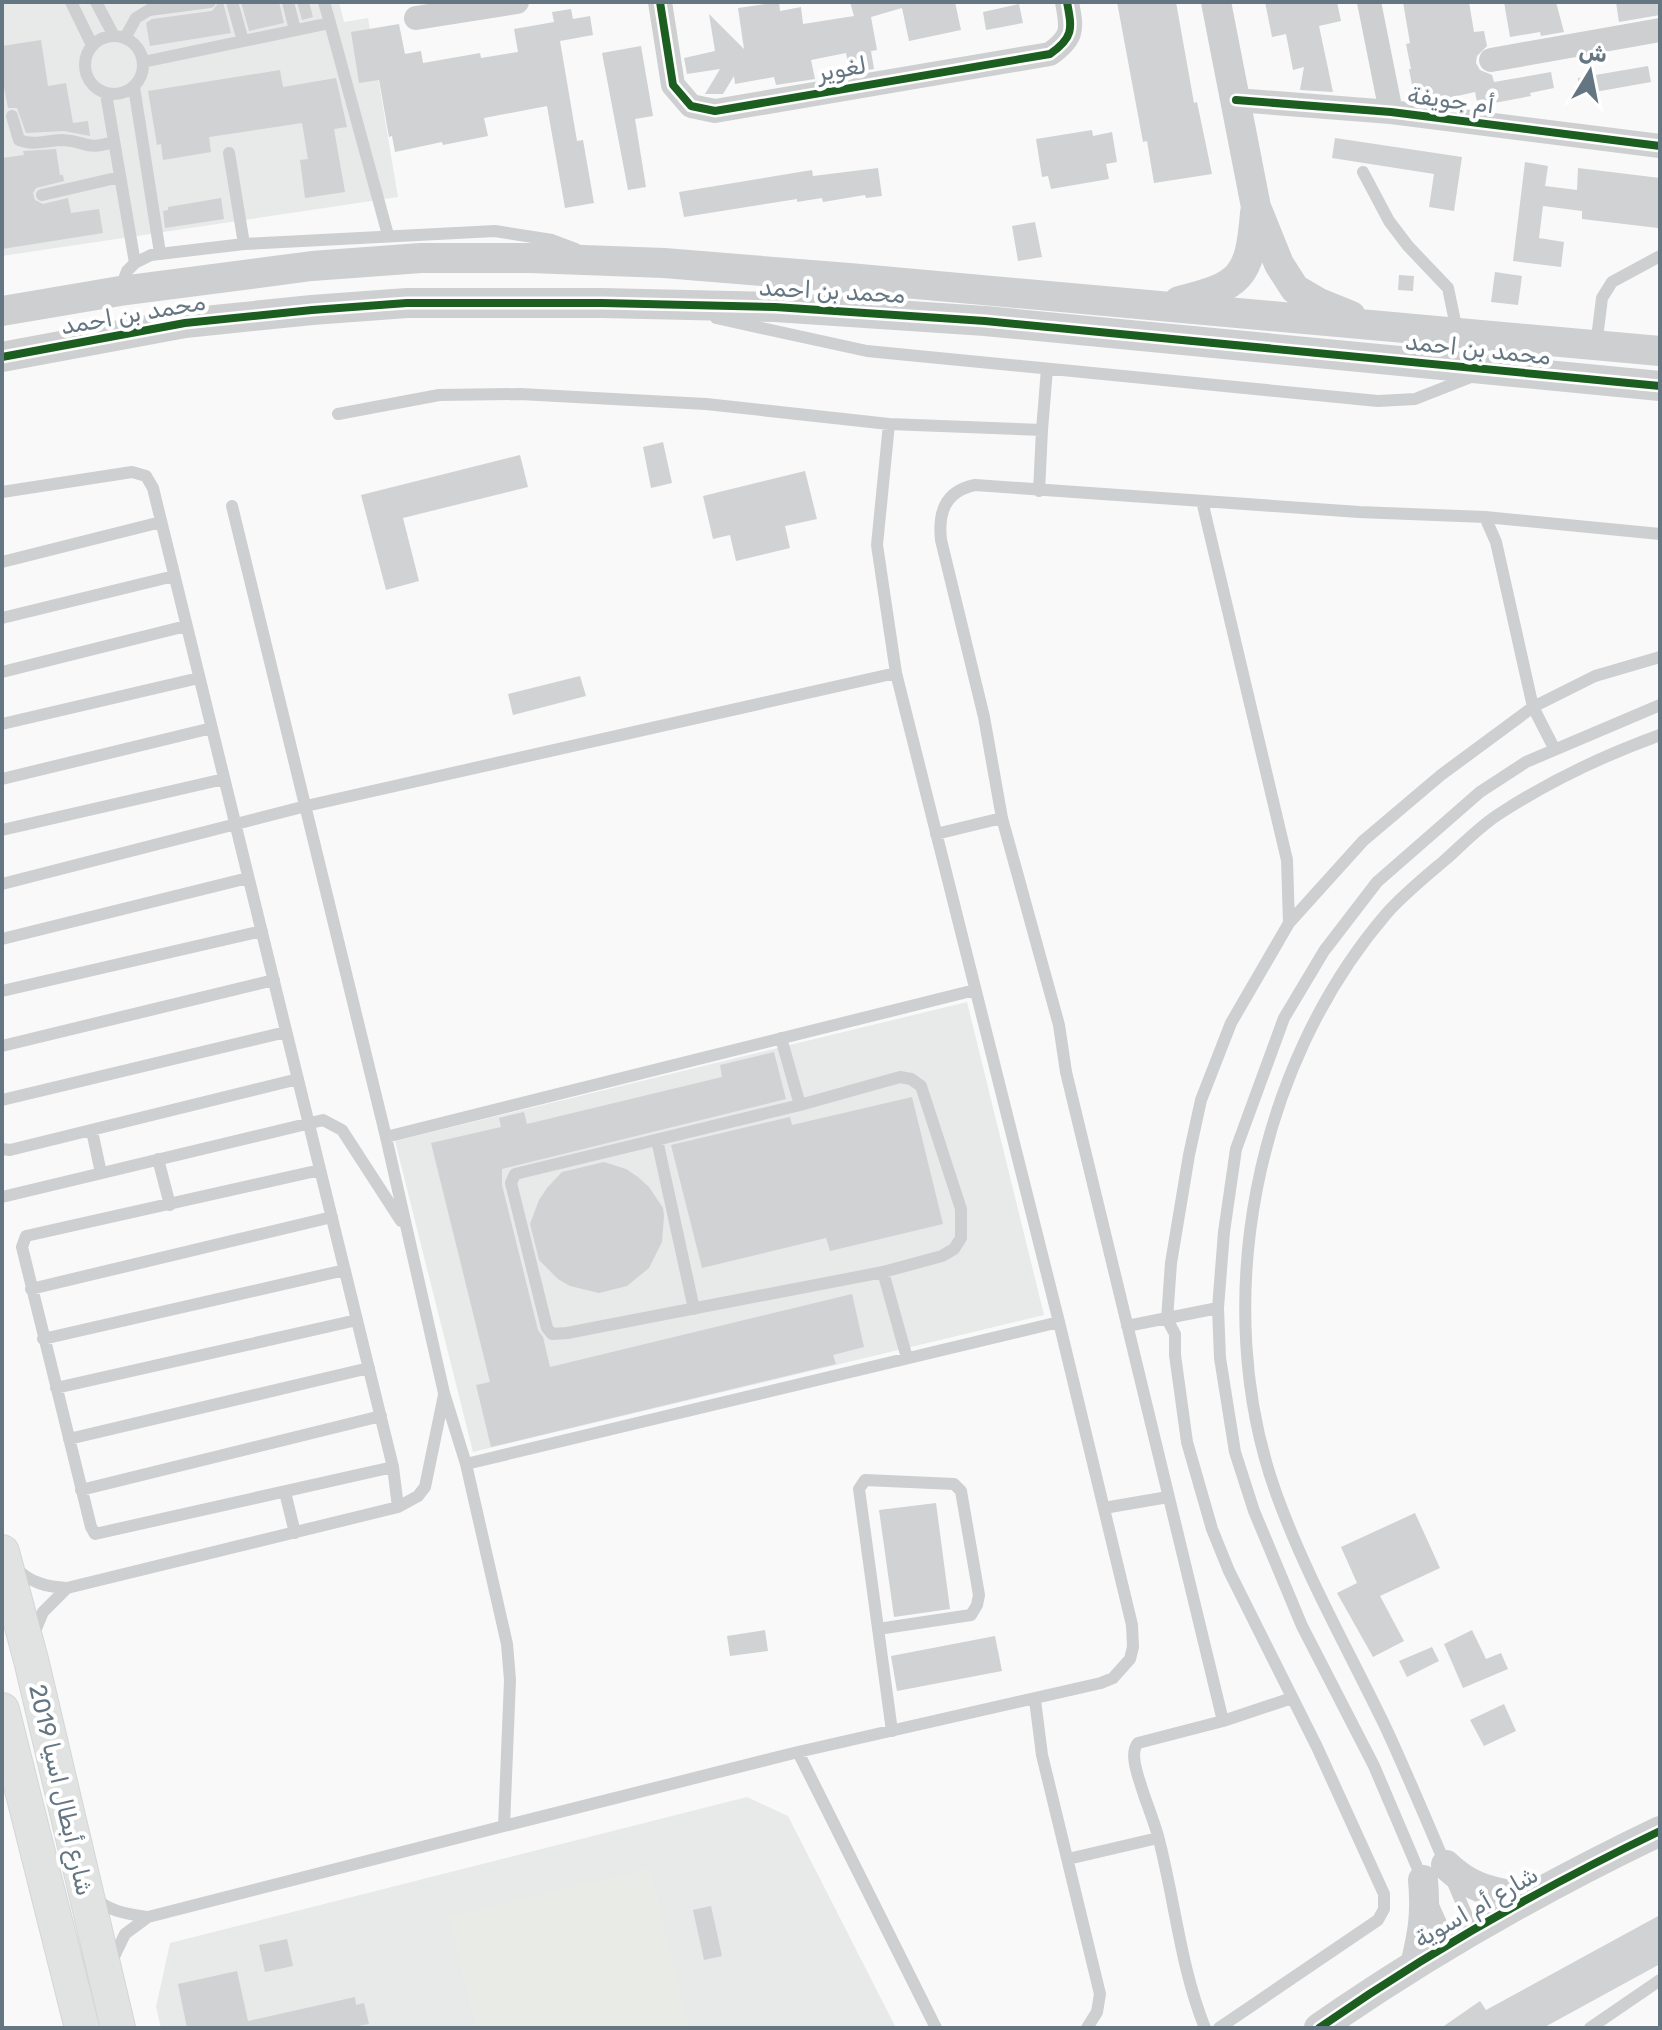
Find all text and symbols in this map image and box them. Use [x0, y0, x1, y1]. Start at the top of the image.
north arrow [1550, 32, 1630, 112]
text: ش [1577, 37, 1609, 69]
street label: لغوير [813, 51, 869, 87]
street label: أم جويفة [1406, 81, 1496, 121]
street label: محمد بن احمد [758, 273, 906, 309]
street label: محمد بن احمد [58, 287, 208, 341]
street label: محمد بن احمد [1404, 327, 1552, 371]
street label: شارع أبطال اسيا 2019 [21, 1681, 99, 1899]
street label: شارع أم اسوية [1409, 1860, 1544, 1955]

